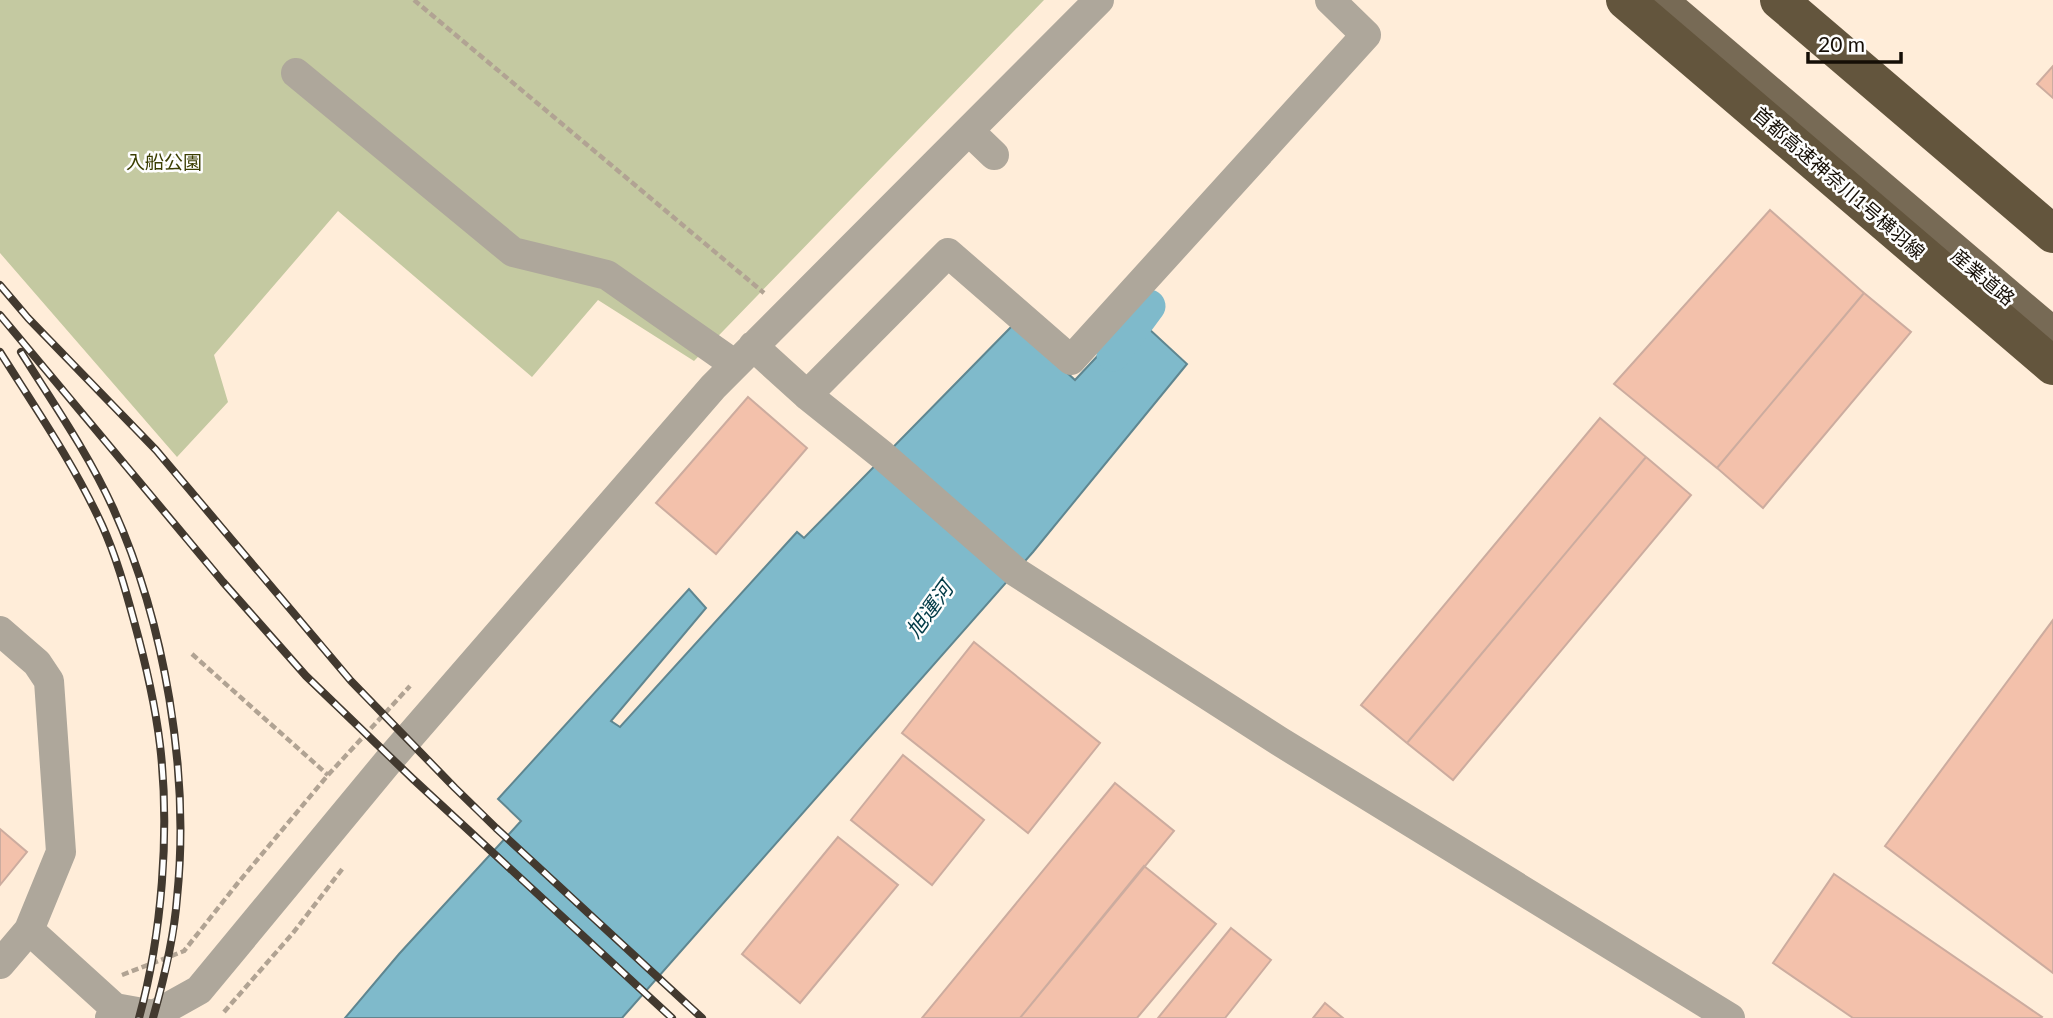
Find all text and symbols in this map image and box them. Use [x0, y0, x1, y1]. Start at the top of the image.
scale bar [1808, 21, 1901, 65]
text: 20 m [1818, 31, 1865, 56]
street label: 首都高速神奈川1号横羽線 [1749, 102, 1930, 263]
park label: 入船公園 [126, 150, 202, 173]
street label: 産業道路 [1947, 243, 2020, 310]
water label: 旭運河 [900, 573, 960, 642]

